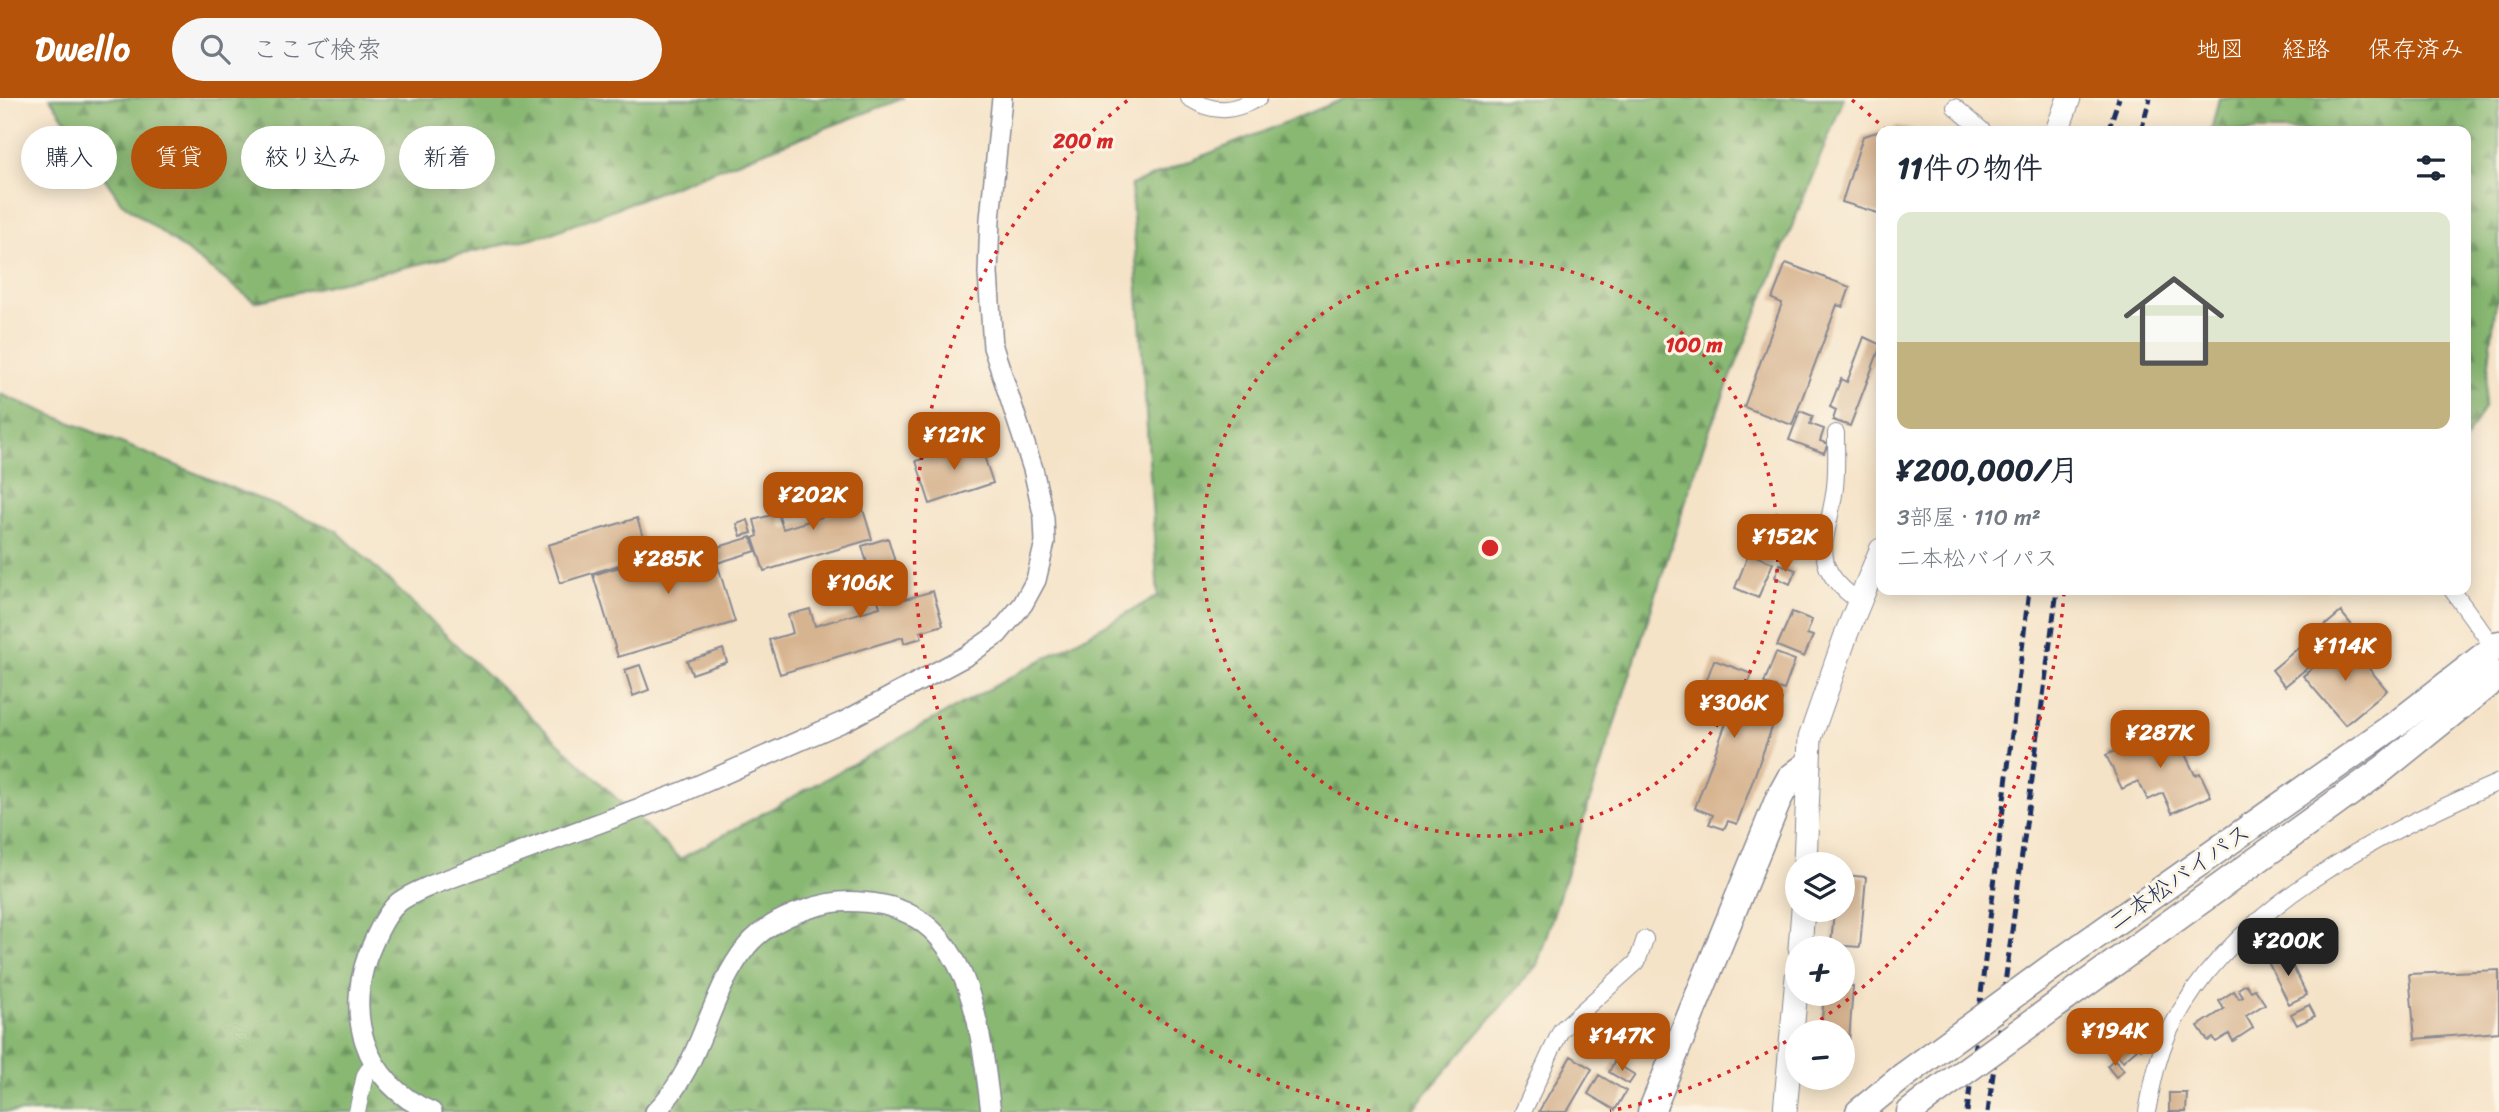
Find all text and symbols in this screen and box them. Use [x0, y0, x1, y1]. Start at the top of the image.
search box [172, 18, 662, 81]
text: Dwello [35, 20, 130, 78]
text: ここで検索 [252, 26, 382, 72]
text: 地図 [2196, 28, 2244, 70]
text: 経路 [2282, 28, 2330, 70]
text: 保存済み [2368, 28, 2464, 70]
icon: search [196, 30, 234, 68]
text: 200 m [1052, 122, 1114, 160]
chip: 購入 [21, 126, 117, 189]
chip: 賃貸 [131, 126, 227, 189]
chip: 絞り込み [241, 126, 385, 189]
chip: 新着 [399, 126, 495, 189]
text: 11件の物件 [1897, 141, 2043, 195]
icon: filters [2412, 149, 2450, 187]
icon: home [2111, 258, 2237, 384]
text: 100 m [1665, 326, 1723, 364]
pin: ¥121K [905, 412, 1003, 472]
text: ¥121K [924, 414, 984, 455]
text: ¥200,000/月 [1897, 443, 2079, 497]
pin: ¥202K [764, 472, 862, 532]
text: ¥202K [779, 474, 847, 515]
text: 3部屋 · 110 m² [1897, 497, 2041, 538]
pin: ¥152K [1736, 514, 1834, 574]
text: ¥152K [1753, 516, 1817, 557]
pin: ¥285K [619, 536, 717, 596]
centre of rings [1478, 536, 1502, 560]
text: ¥285K [634, 538, 702, 579]
text: 二本松バイパス [1897, 538, 2058, 579]
pin: ¥106K [811, 560, 909, 620]
text: ¥106K [828, 562, 892, 603]
pin: ¥114K [2296, 624, 2394, 683]
text: ¥114K [2315, 625, 2375, 666]
pin: ¥306K [1685, 680, 1783, 740]
text: ¥306K [1701, 682, 1767, 723]
pin: ¥287K [2111, 710, 2209, 770]
text: ¥287K [2126, 712, 2194, 753]
street label: 二本松バイパス [2098, 812, 2260, 942]
map controls [1785, 852, 1855, 1090]
button: layers [1785, 852, 1855, 922]
pin: ¥200K [2239, 918, 2337, 978]
text: ¥200K [2253, 920, 2323, 961]
button: + [1785, 936, 1855, 1006]
pin: ¥194K [2066, 1009, 2164, 1068]
text: ¥194K [2082, 1010, 2148, 1051]
pin: ¥147K [1573, 1014, 1671, 1073]
text: ¥147K [1590, 1015, 1654, 1056]
button: − [1785, 1020, 1855, 1090]

